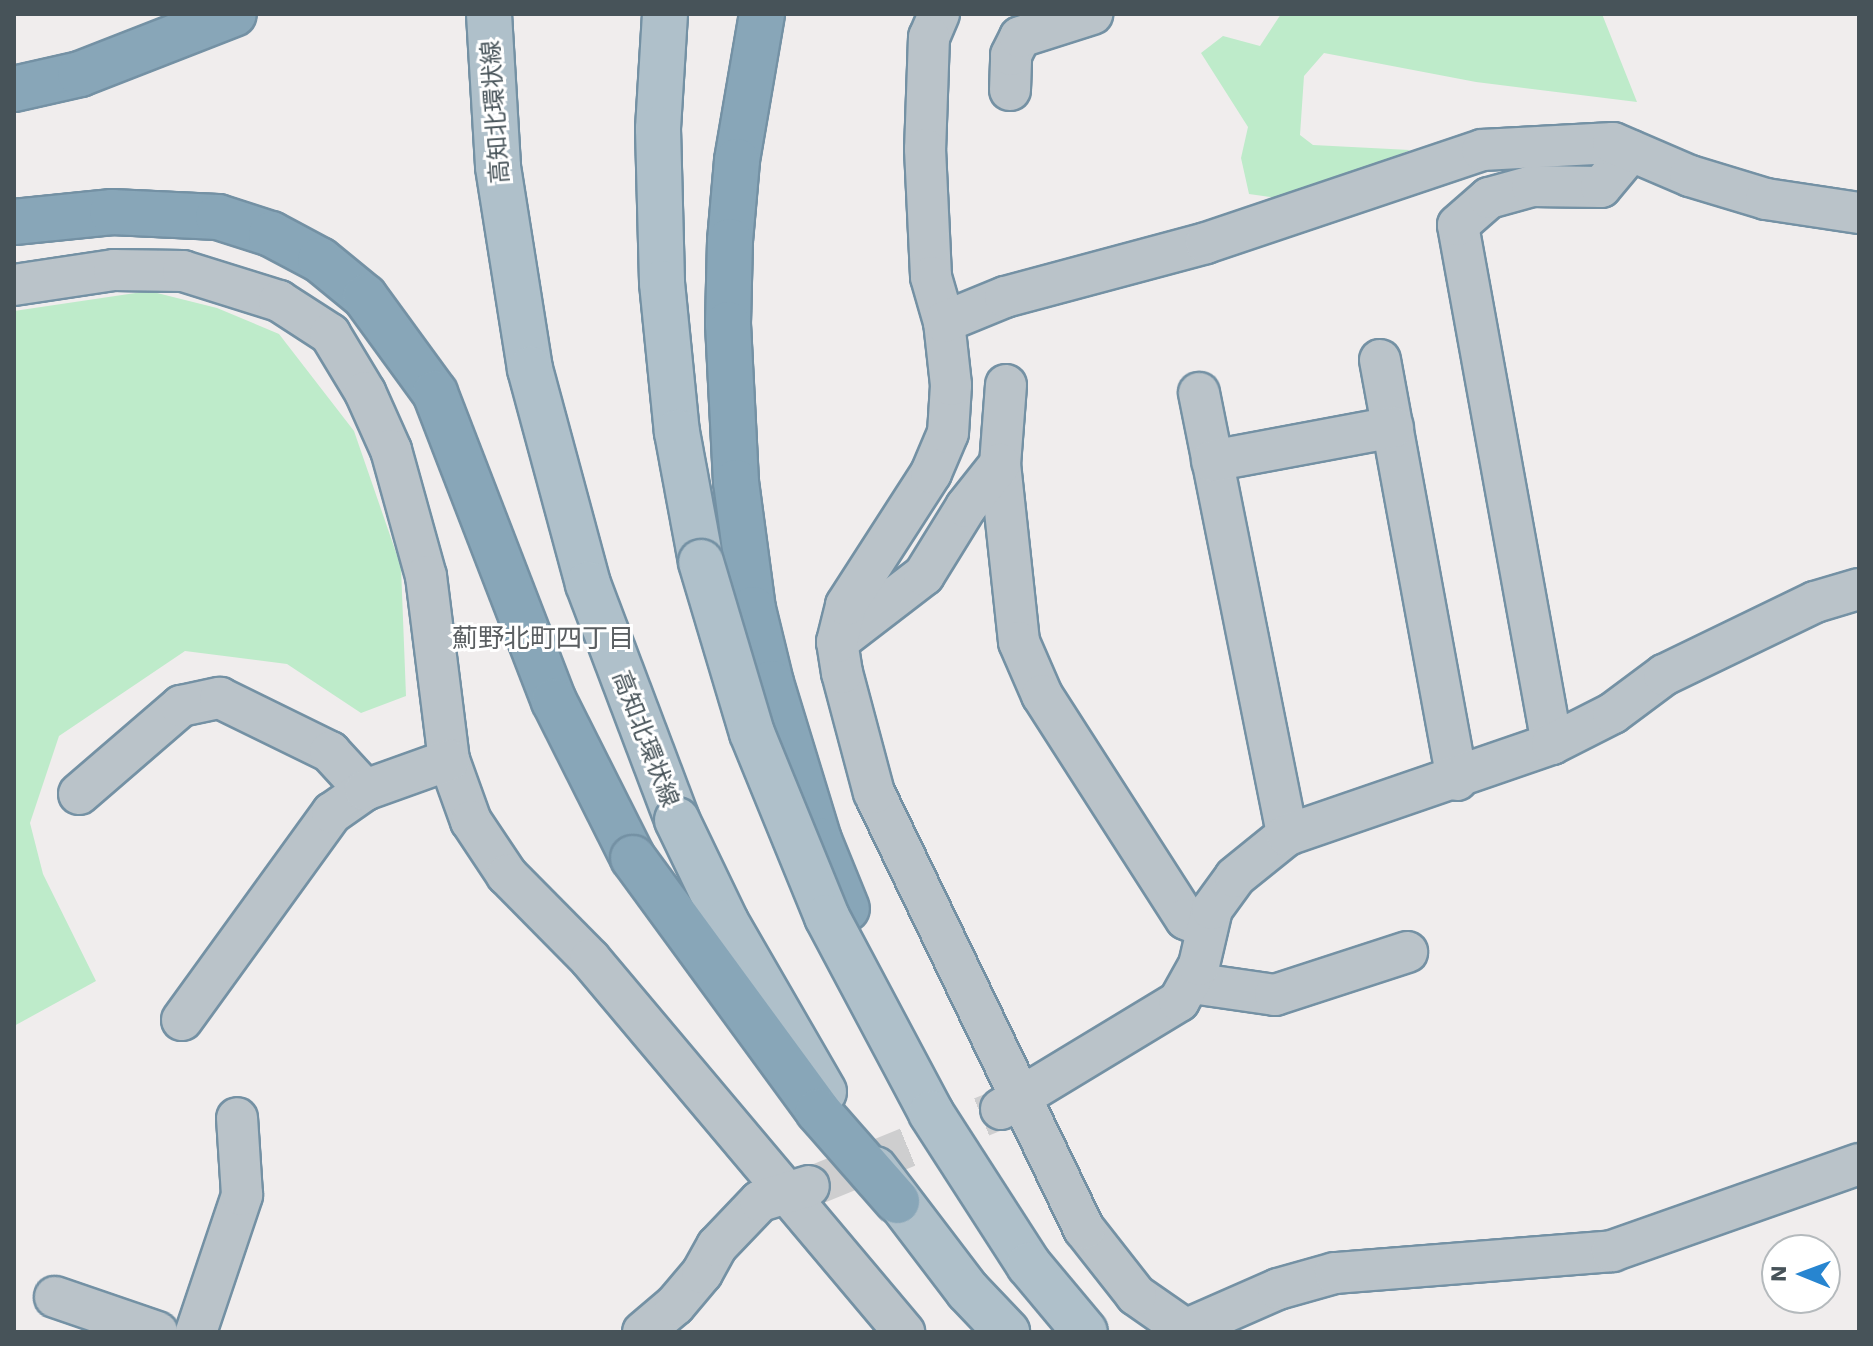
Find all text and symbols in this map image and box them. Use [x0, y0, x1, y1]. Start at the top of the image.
street label: 高知北環状線 [477, 39, 515, 185]
district label: 薊野北町四丁目 [452, 623, 634, 655]
street label: 高知北環状線 [606, 667, 684, 811]
north arrow [1761, 1234, 1841, 1314]
text: N [1766, 1265, 1791, 1282]

